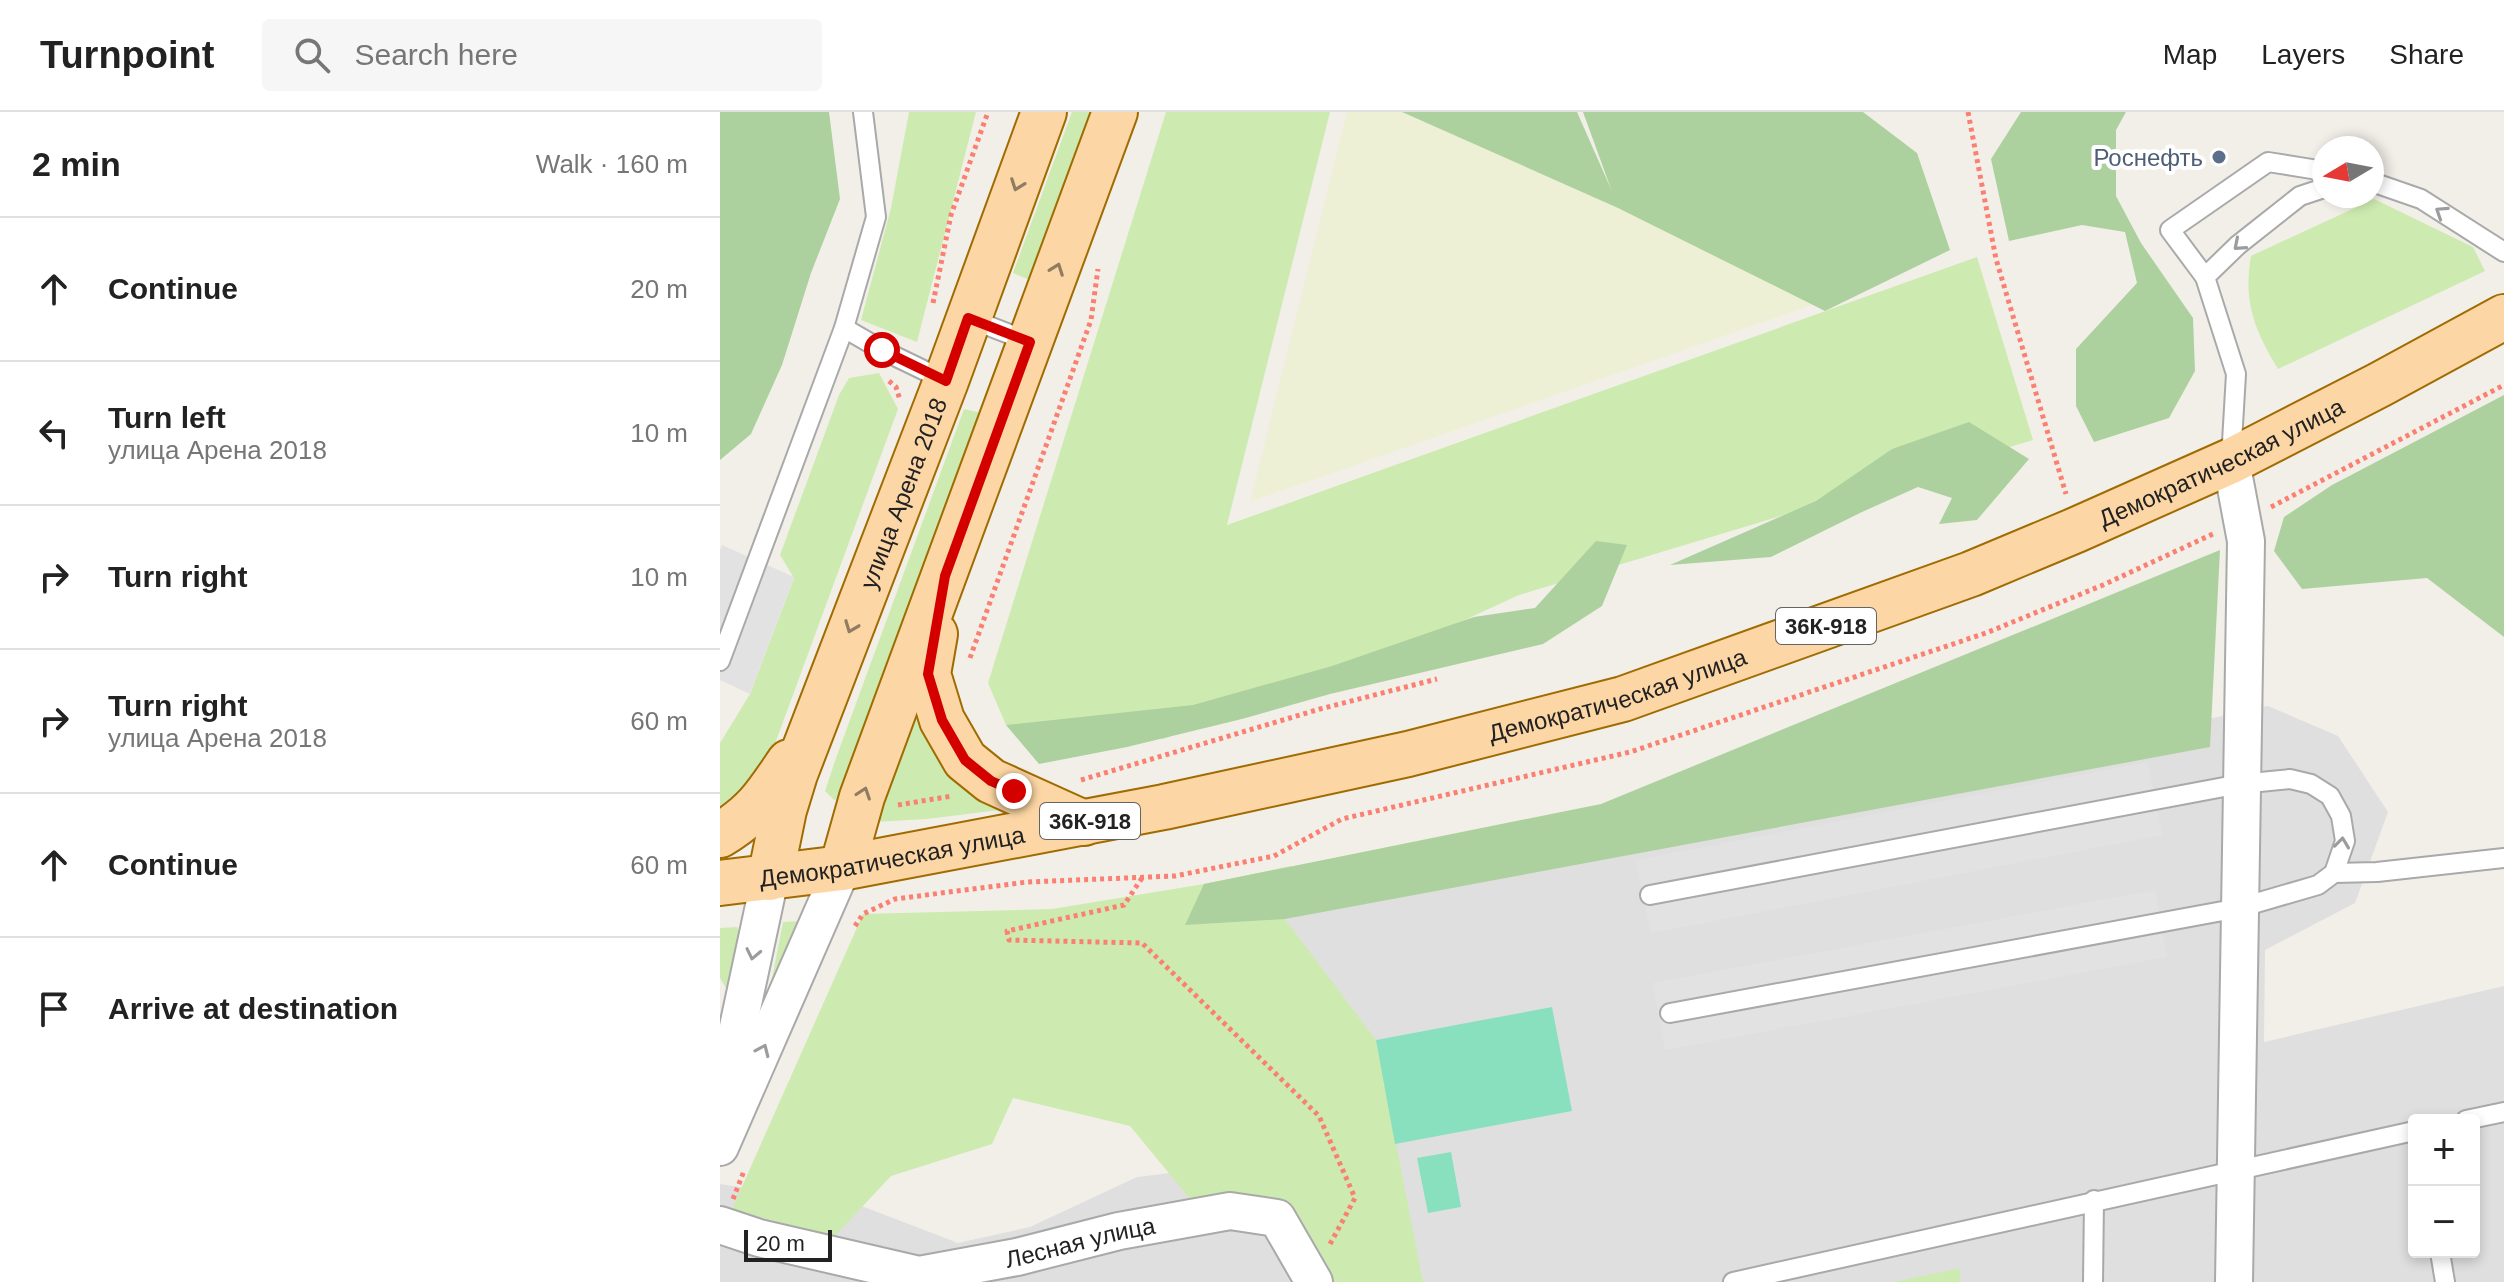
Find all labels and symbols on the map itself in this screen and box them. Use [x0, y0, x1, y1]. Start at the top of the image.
north arrow [2312, 136, 2384, 208]
place label: Роснефть [2093, 144, 2203, 171]
marker: Роснефть [2210, 148, 2228, 166]
one-way arrow [1010, 177, 1027, 191]
one-way arrow [2435, 206, 2449, 221]
one-way arrow [2234, 235, 2249, 250]
one-way arrow [1047, 263, 1063, 277]
route start [864, 332, 900, 368]
street label: Демократическая улица [2094, 392, 2349, 532]
street label: улица Арена 2018 [854, 394, 952, 592]
road number: 36К-918 [1776, 608, 1876, 644]
one-way arrow [845, 619, 861, 633]
street label: Демократическая улица [1485, 642, 1751, 746]
route end [996, 773, 1032, 809]
one-way arrow [855, 787, 871, 801]
road number: 36К-918 [1040, 803, 1140, 839]
street label: Демократическая улица [758, 820, 1027, 892]
one-way arrow [2332, 836, 2350, 849]
one-way arrow [745, 947, 762, 961]
one-way arrow [753, 1044, 769, 1058]
street label: Лесная улица [1003, 1211, 1158, 1272]
scale bar [744, 1226, 832, 1262]

